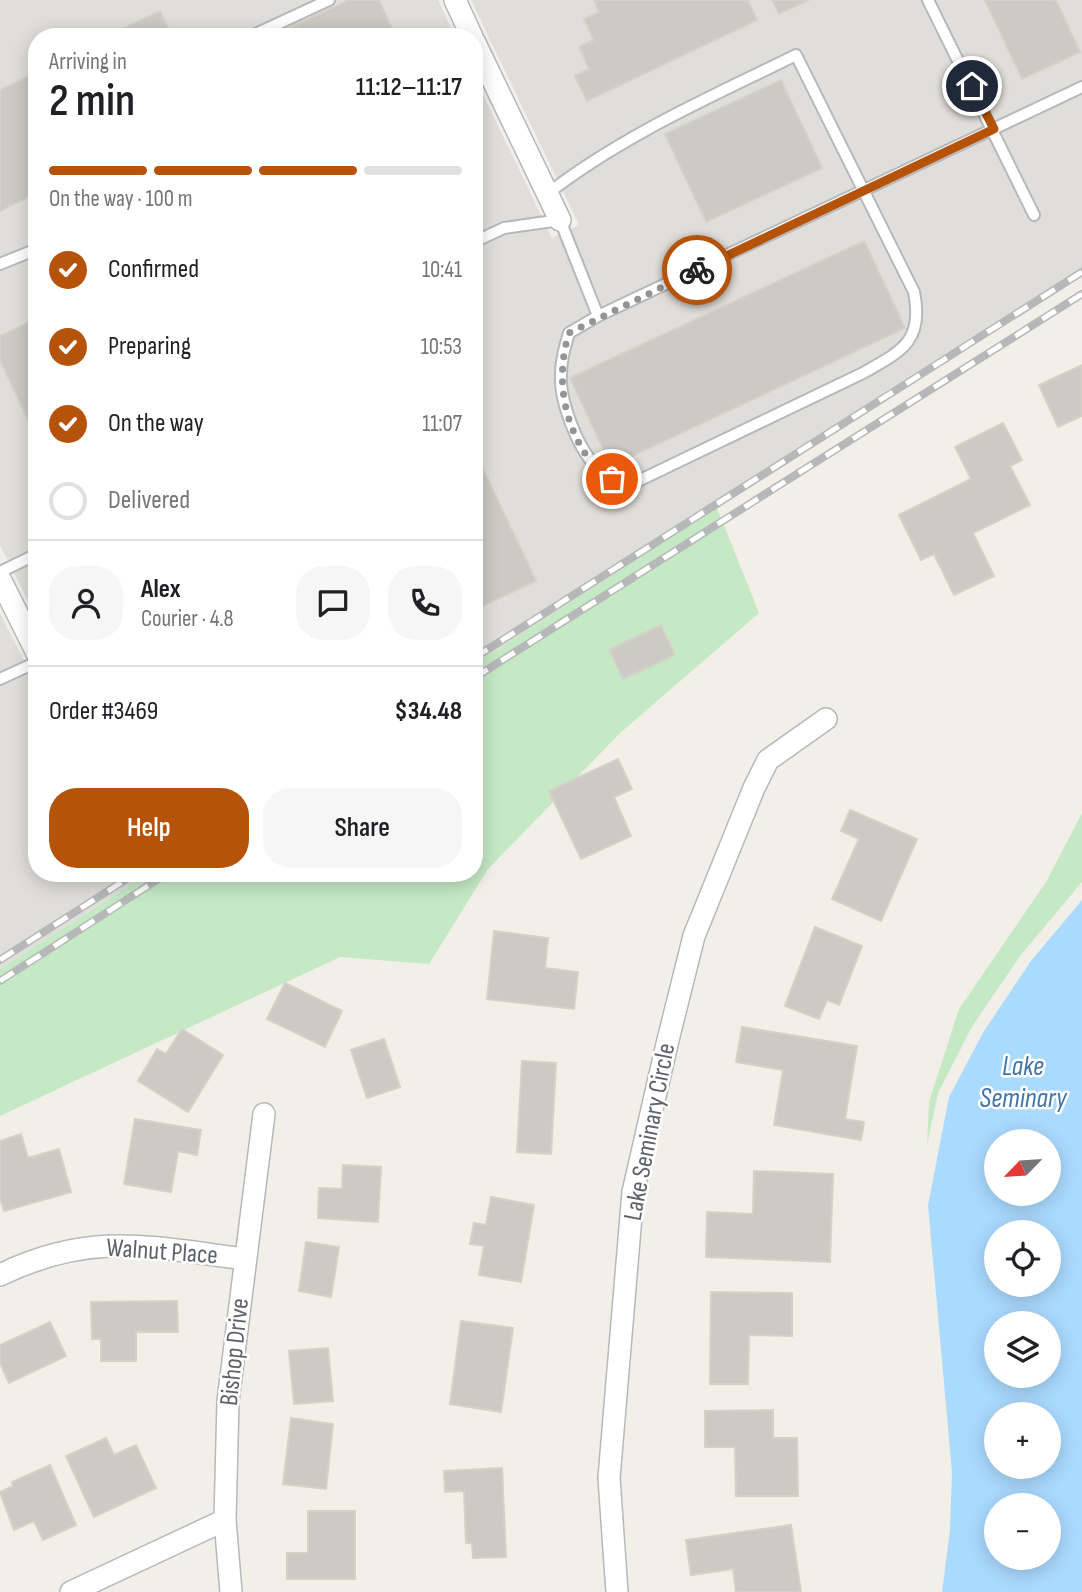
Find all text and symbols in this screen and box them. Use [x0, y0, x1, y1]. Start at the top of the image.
text: Arriving in [49, 48, 127, 76]
pin [942, 56, 1002, 116]
icon: home [953, 67, 991, 105]
text: 11:12–11:17 [356, 72, 462, 103]
text: 2 min [49, 74, 135, 129]
text: On the way · 100 m [49, 185, 193, 213]
courier [662, 235, 732, 305]
icon: check [49, 251, 87, 289]
icon: bike [678, 251, 716, 289]
text: Confirmed [108, 254, 199, 285]
text: 10:41 [422, 256, 462, 284]
icon: check [49, 328, 87, 366]
text: Preparing [108, 331, 191, 362]
text: 10:53 [421, 333, 462, 361]
icon: check [49, 405, 87, 443]
text: On the way [108, 408, 204, 439]
text: 11:07 [422, 410, 462, 438]
pin [582, 449, 642, 509]
icon: bag [593, 460, 631, 498]
text: Delivered [108, 485, 190, 516]
button: person [49, 566, 123, 640]
button: chat [296, 566, 370, 640]
button: phone [388, 566, 462, 640]
text: Alex [141, 574, 181, 605]
text: Courier · 4.8 [141, 605, 234, 633]
text: Order #3469 [49, 696, 158, 727]
text: $34.48 [394, 696, 462, 727]
button: Help [49, 788, 249, 868]
button: Share [263, 788, 462, 868]
street label: Lake Seminary Circle [618, 1041, 682, 1223]
water label: Lake Seminary [979, 1050, 1068, 1115]
north arrow [984, 1129, 1060, 1206]
map controls [984, 1129, 1061, 1570]
button: locate [984, 1220, 1061, 1297]
street label: Walnut Place [105, 1233, 219, 1271]
street label: Bishop Drive [214, 1297, 256, 1407]
button: layers [984, 1311, 1061, 1388]
button: + [984, 1402, 1061, 1479]
button: − [984, 1493, 1061, 1570]

